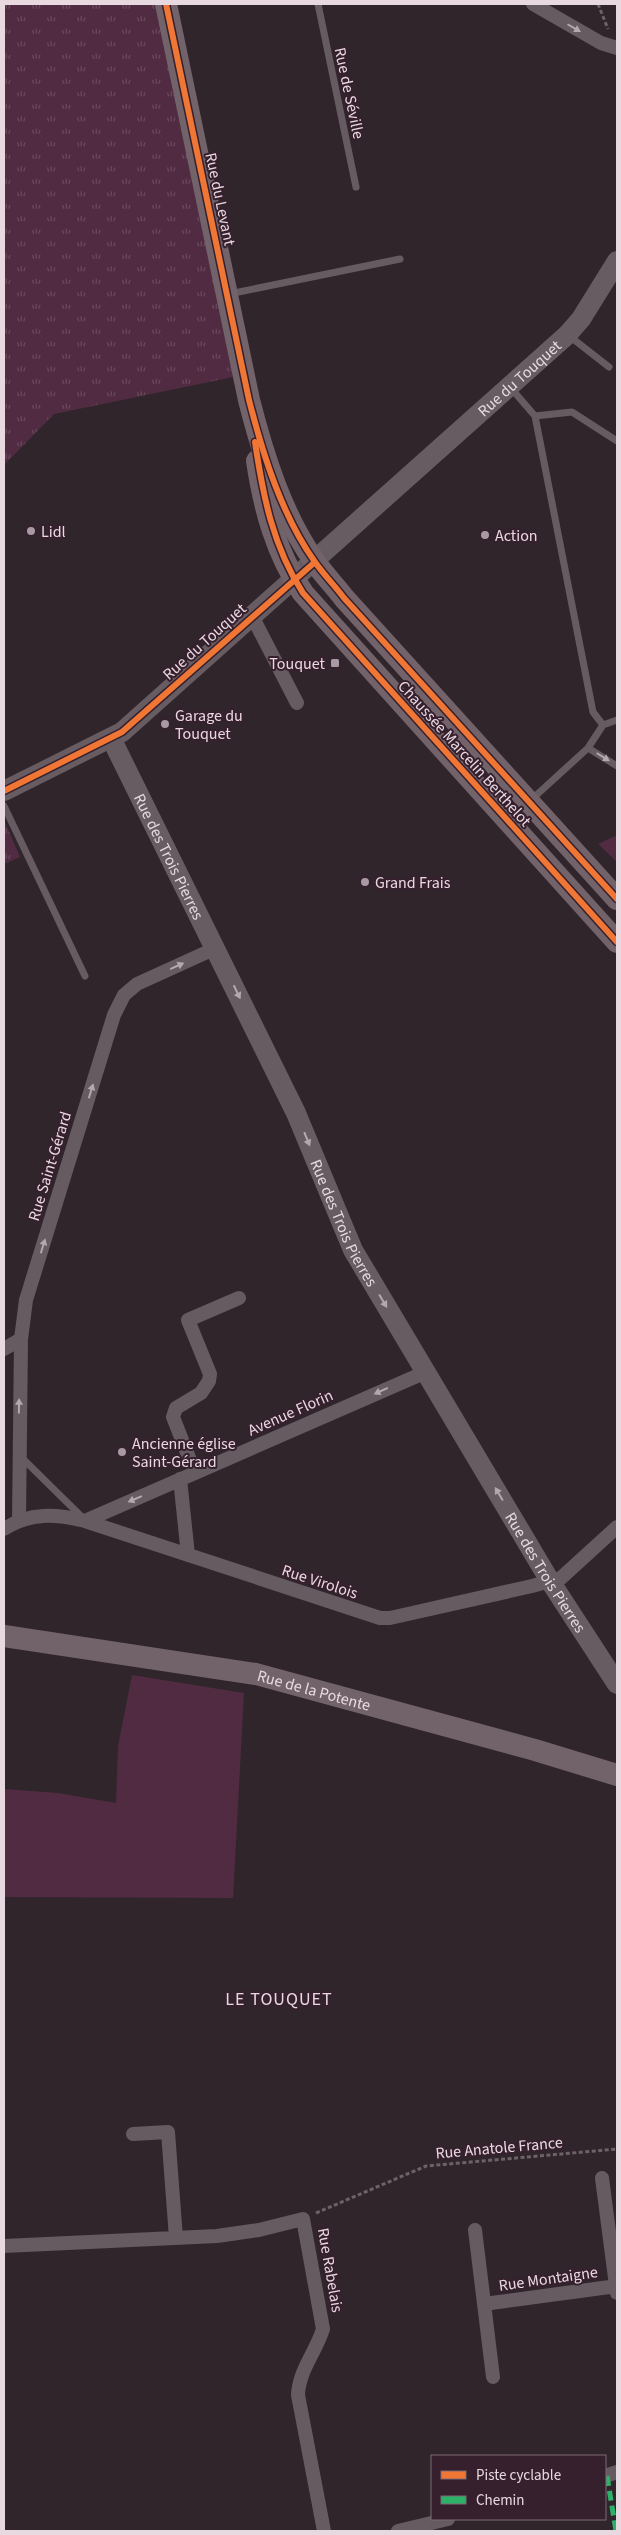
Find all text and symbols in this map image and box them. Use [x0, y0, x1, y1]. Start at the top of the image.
one-way arrow [568, 23, 581, 32]
street label: Rue de Séville [329, 45, 369, 141]
street label: Rue du Levant [199, 151, 241, 248]
street label: Rue du Touquet [473, 335, 567, 422]
place label: Lidl [41, 521, 66, 543]
marker: Lidl [25, 525, 37, 537]
place label: Action [495, 525, 538, 547]
marker: Action [479, 529, 491, 541]
street label: Rue du Touquet [158, 598, 252, 685]
place label: Touquet [269, 653, 326, 675]
marker: Touquet [329, 657, 341, 669]
street label: Chaussée Marcelin Berthelot [393, 676, 536, 832]
place label: Garage du Touquet [175, 705, 243, 745]
marker: Garage du Touquet [159, 718, 171, 730]
one-way arrow [596, 752, 609, 761]
street label: Rue des Trois Pierres [128, 790, 209, 924]
place label: Grand Frais [375, 872, 451, 894]
marker: Grand Frais [359, 876, 371, 888]
one-way arrow [170, 961, 184, 969]
one-way arrow [234, 985, 242, 999]
one-way arrow [87, 1083, 95, 1098]
street label: Rue Saint-Gérard [23, 1109, 77, 1224]
one-way arrow [303, 1132, 311, 1147]
street label: Rue des Trois Pierres [304, 1156, 382, 1291]
one-way arrow [39, 1238, 47, 1253]
one-way arrow [379, 1295, 388, 1308]
street label: Avenue Florin [244, 1384, 337, 1442]
one-way arrow [374, 1388, 388, 1396]
one-way arrow [15, 1397, 23, 1413]
place label: Ancienne église Saint-Gérard [132, 1433, 236, 1473]
marker: Ancienne église Saint-Gérard [116, 1446, 128, 1458]
one-way arrow [494, 1488, 503, 1501]
one-way arrow [128, 1495, 142, 1503]
street label: Rue des Trois Pierres [499, 1508, 591, 1638]
street label: Rue Virolois [279, 1559, 361, 1605]
street label: Rue de la Potente [255, 1665, 373, 1717]
district label: LE TOUQUET [225, 1987, 333, 2012]
street label: Rue Anatole France [434, 2131, 564, 2165]
street label: Rue Rabelais [312, 2226, 348, 2315]
street label: Rue Montaigne [497, 2261, 599, 2297]
legend [431, 2455, 606, 2520]
text: Piste cyclable [476, 2465, 561, 2486]
text: Chemin [476, 2490, 525, 2511]

